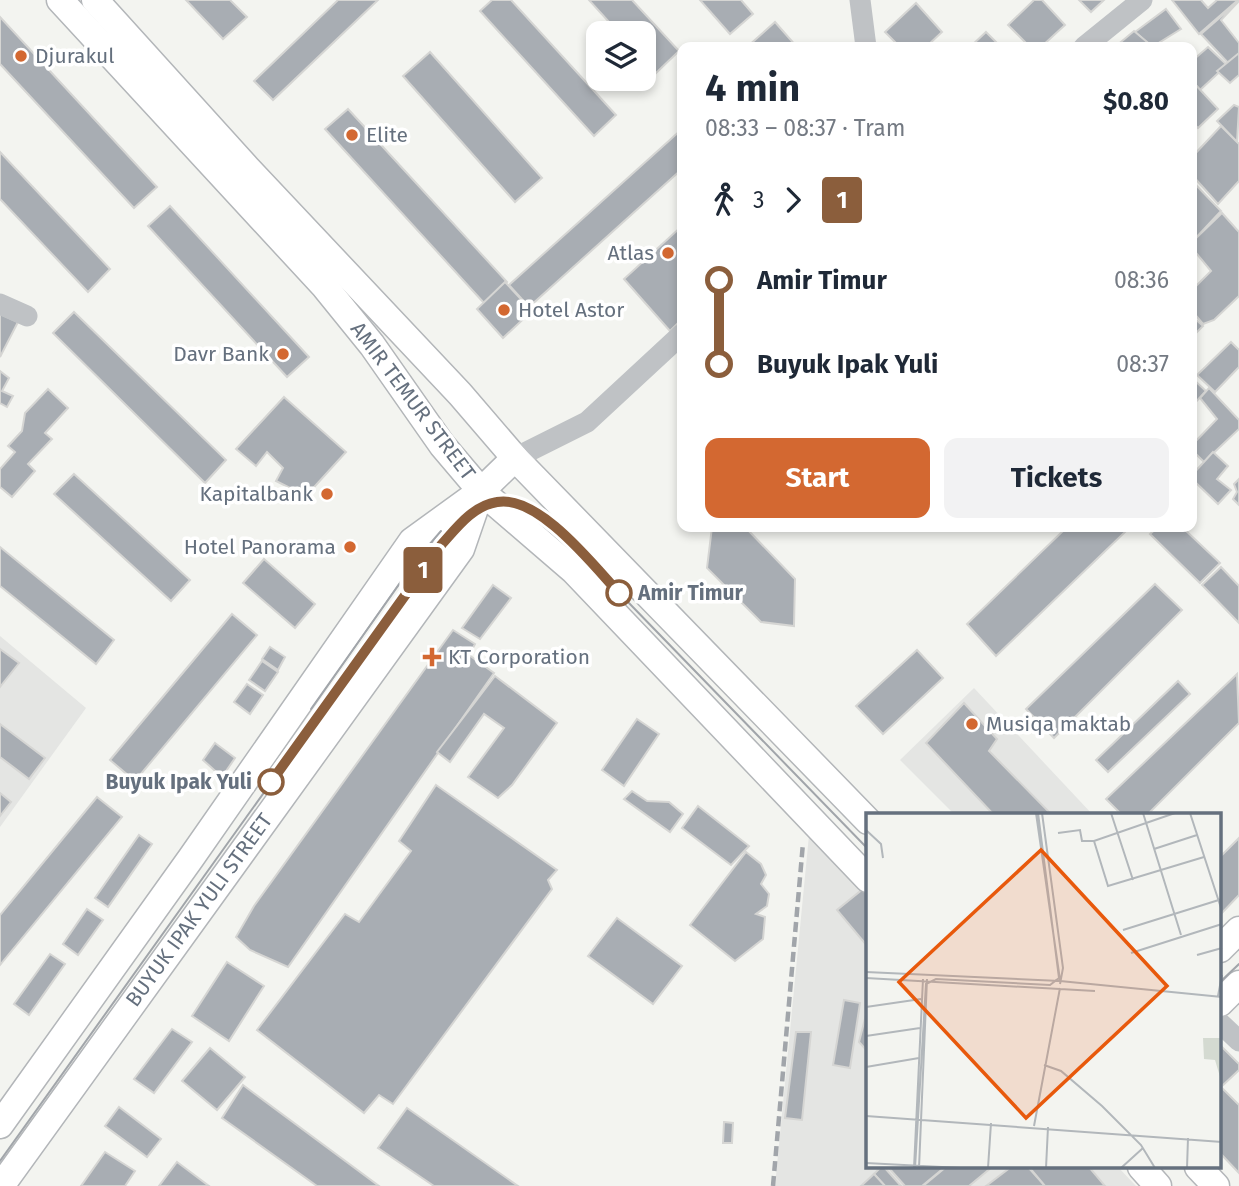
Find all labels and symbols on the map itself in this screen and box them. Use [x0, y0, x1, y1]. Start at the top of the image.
place label: Djurakul [35, 43, 114, 69]
marker: Djurakul [13, 48, 29, 64]
place label: Elite [366, 122, 408, 148]
marker: Elite [344, 127, 360, 143]
place label: Atlas [608, 240, 654, 266]
marker: Atlas [660, 245, 676, 261]
place label: Hotel Astor [518, 297, 624, 323]
marker: Hotel Astor [496, 302, 512, 318]
street label: AMIR TEMUR STREET [345, 317, 481, 485]
place label: Davr Bank [173, 341, 269, 367]
marker: Davr Bank [275, 346, 291, 362]
place label: Kapitalbank [199, 481, 313, 507]
marker: Kapitalbank [319, 486, 335, 502]
place label: Hotel Panorama [184, 534, 336, 560]
marker: Hotel Panorama [342, 539, 358, 555]
line badge: 1 [400, 547, 446, 593]
marker: Amir Timur [606, 580, 632, 606]
place label: Amir Timur [637, 580, 743, 606]
place label: KT Corporation [448, 644, 590, 670]
marker: KT Corporation [422, 647, 442, 667]
place label: Musiqa maktab [986, 711, 1131, 737]
marker: Musiqa maktab [964, 716, 980, 732]
place label: Buyuk Ipak Yuli [106, 769, 252, 795]
marker: Buyuk Ipak Yuli [258, 769, 284, 795]
street label: BUYUK IPAK YULI STREET [120, 808, 278, 1012]
inset map [866, 813, 1222, 1168]

